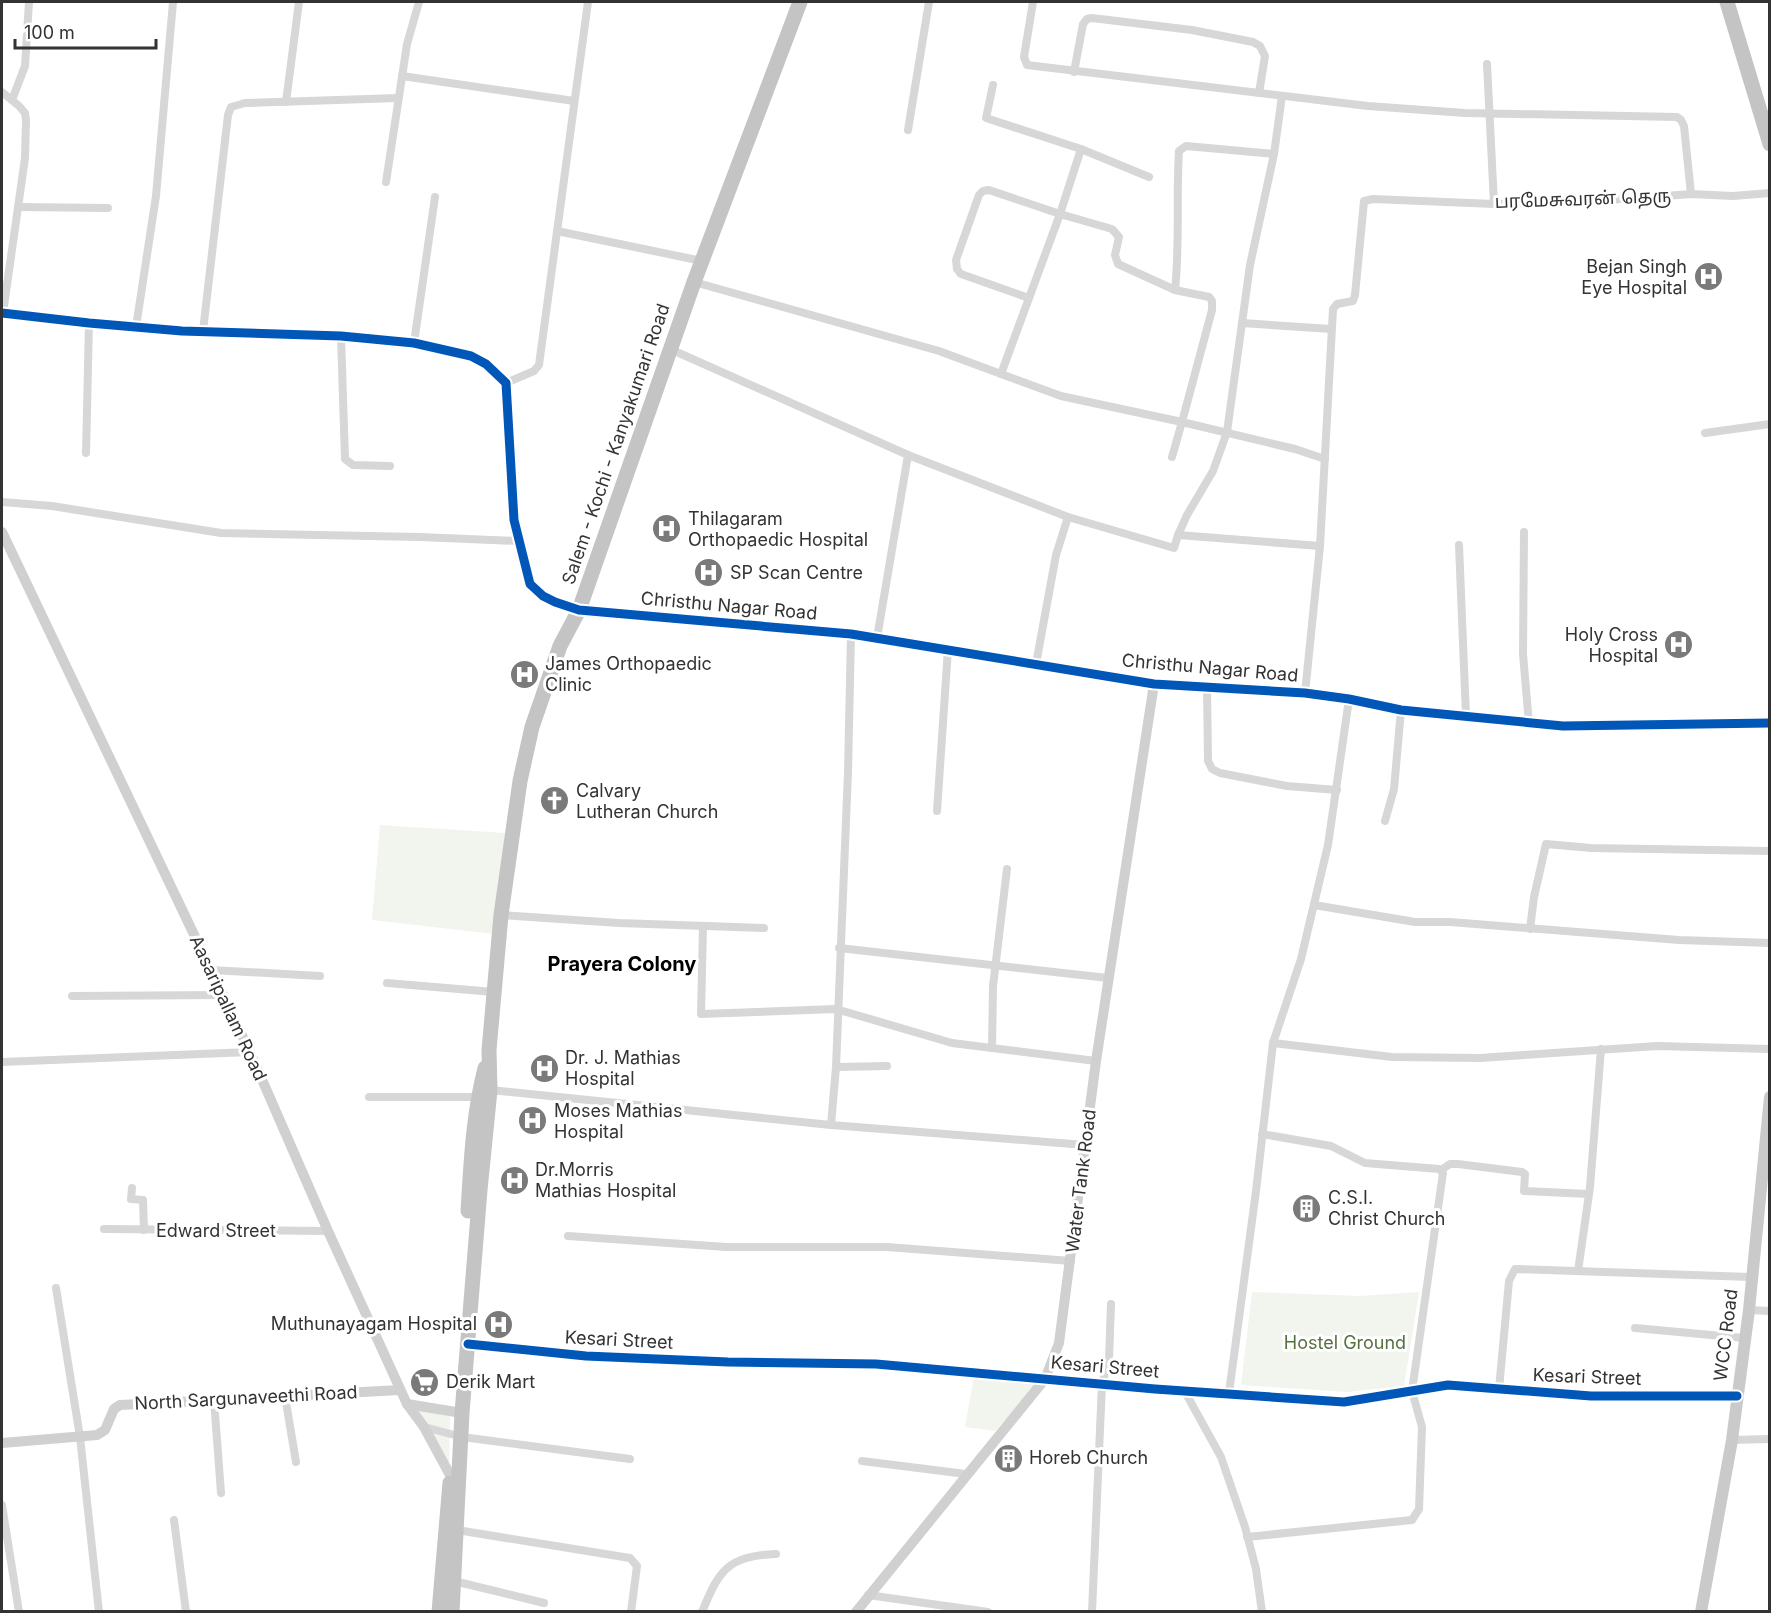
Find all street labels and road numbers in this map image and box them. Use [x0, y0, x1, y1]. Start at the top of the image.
street label: பரமேசுவரன் தெரு [1494, 185, 1672, 214]
street label: Salem - Kochi - Kanyakumari Road [557, 301, 674, 587]
street label: Christhu Nagar Road [640, 587, 818, 624]
street label: Christhu Nagar Road [1121, 649, 1299, 686]
street label: Aasaripallam Road [186, 932, 271, 1084]
street label: Water Tank Road [1061, 1108, 1100, 1254]
street label: Edward Street [156, 1220, 276, 1241]
street label: WCC Road [1709, 1288, 1742, 1382]
street label: Kesari Street [564, 1326, 674, 1353]
street label: Kesari Street [1050, 1351, 1160, 1382]
street label: Kesari Street [1532, 1364, 1642, 1389]
street label: North Sargunaveethi Road [134, 1381, 358, 1414]

